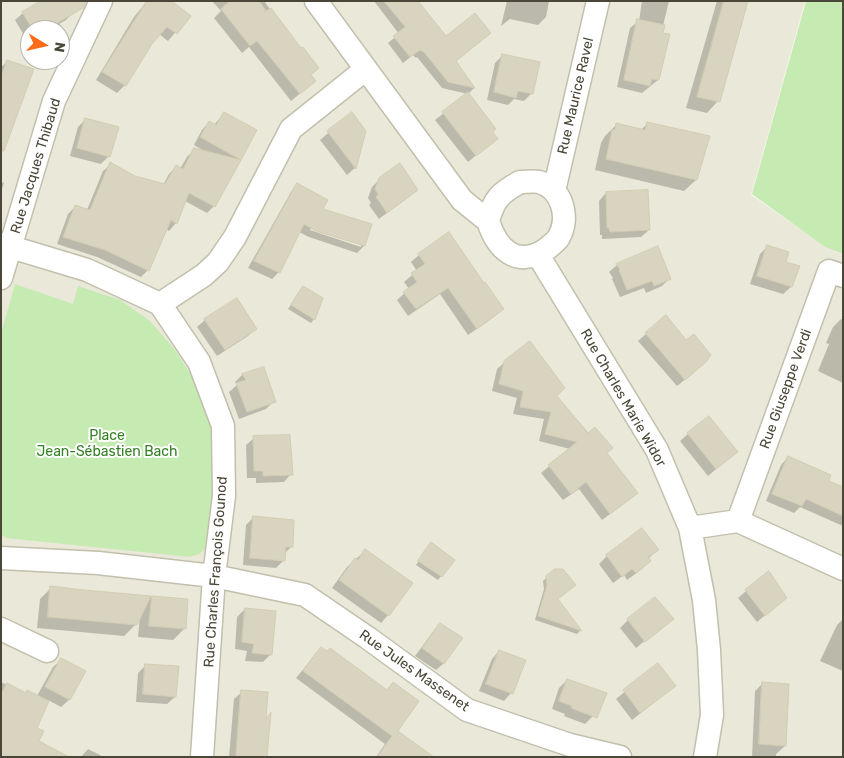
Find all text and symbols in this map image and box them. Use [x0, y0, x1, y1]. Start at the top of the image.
north arrow [20, 20, 70, 70]
street label: Rue Maurice Ravel [554, 36, 598, 156]
text: N [50, 41, 69, 54]
street label: Rue Jacques Thibaud [7, 96, 65, 236]
street label: Rue Charles Marie Widor [577, 326, 669, 470]
street label: Rue Giuseppe Verdi [757, 327, 815, 451]
park label: Place Jean-Sébastien Bach [36, 428, 178, 461]
street label: Rue Charles François Gounod [201, 476, 231, 668]
street label: Rue Jules Massenet [356, 627, 472, 715]

